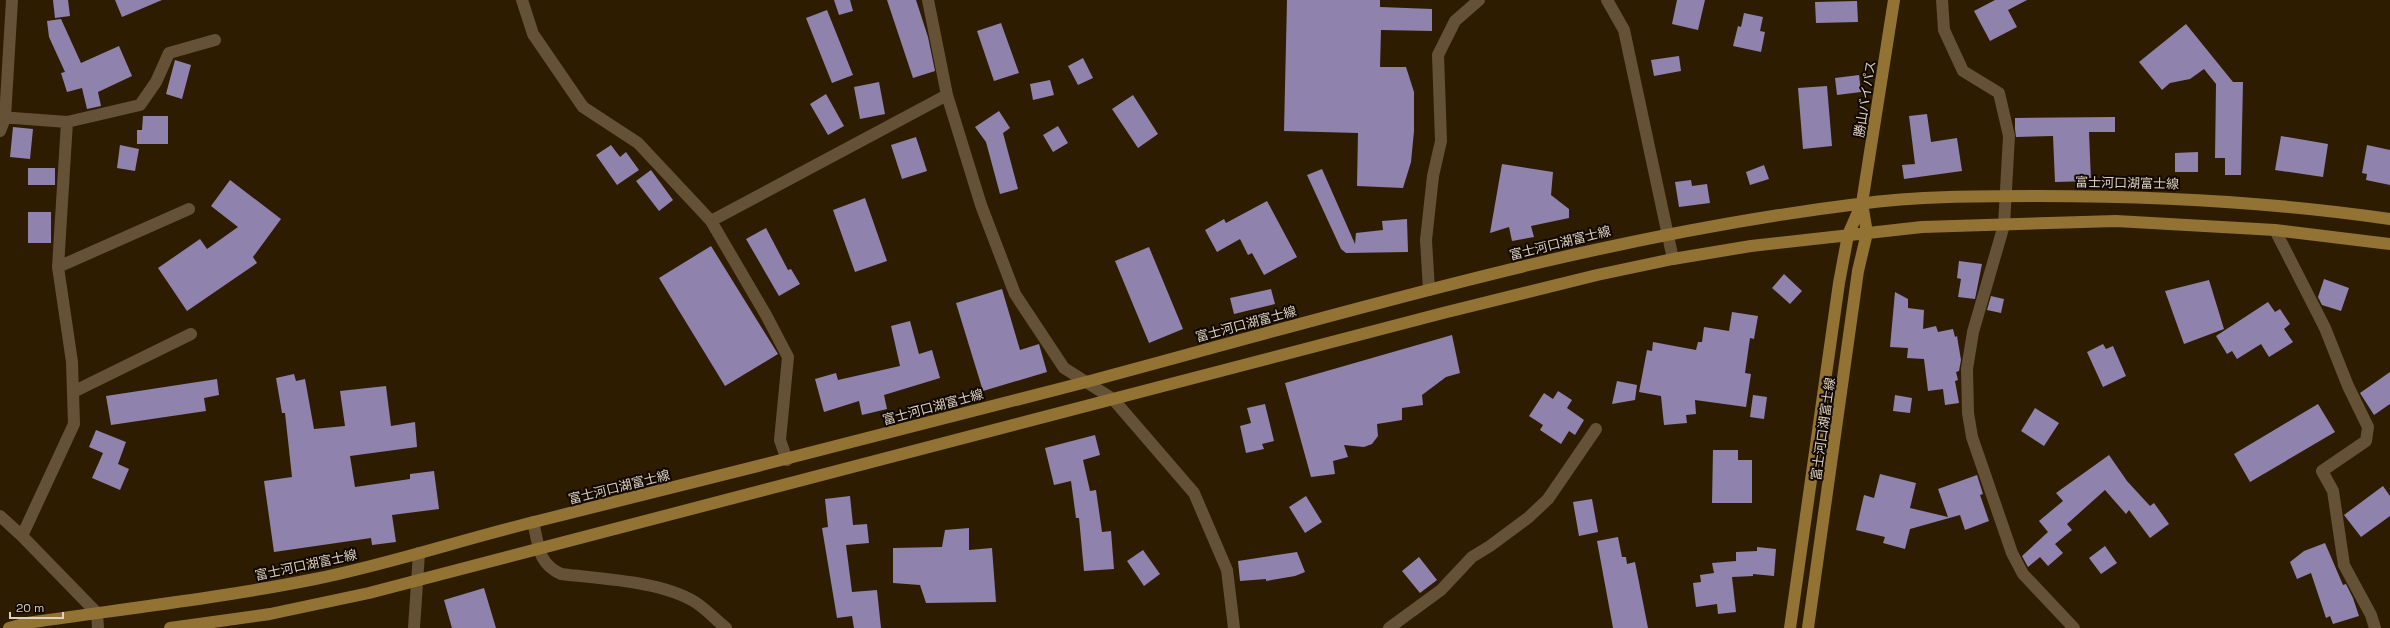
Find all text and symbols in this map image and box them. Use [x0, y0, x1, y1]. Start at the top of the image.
street label: 勝山バイパス [1851, 59, 1879, 139]
street label: 富士河口湖富士線 [2075, 174, 2179, 192]
street label: 富士河口湖富士線 [1507, 222, 1613, 264]
street label: 富士河口湖富士線 [1194, 302, 1298, 346]
street label: 富士河口湖富士線 [1807, 376, 1839, 482]
street label: 富士河口湖富士線 [881, 385, 985, 429]
street label: 富士河口湖富士線 [566, 466, 672, 508]
street label: 富士河口湖富士線 [253, 546, 359, 584]
scale bar [10, 594, 63, 620]
text: 20 m [16, 600, 44, 616]

